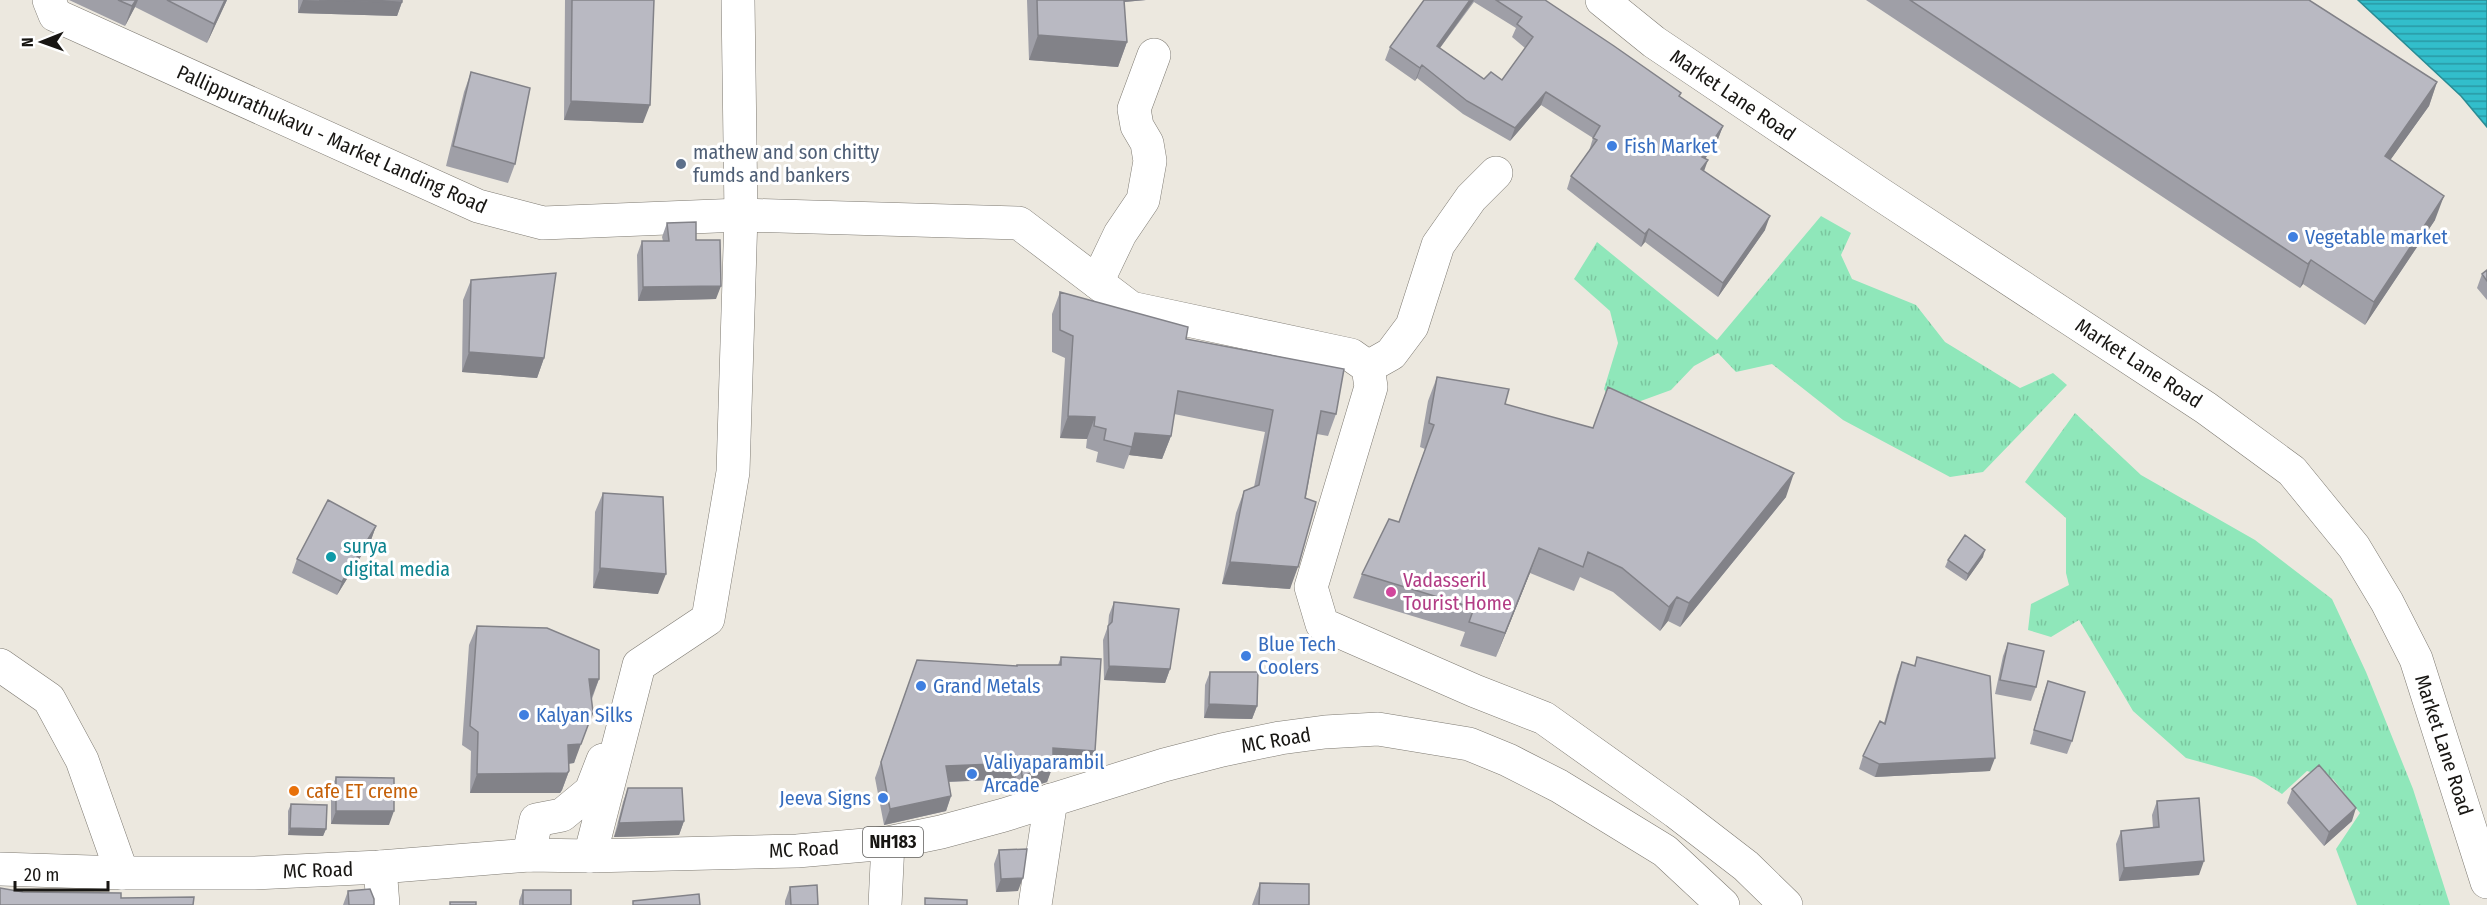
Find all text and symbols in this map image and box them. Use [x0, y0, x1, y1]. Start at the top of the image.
north arrow [12, 12, 72, 72]
text: N [18, 37, 37, 47]
street label: Market Lane Road [1666, 44, 1800, 146]
street label: Pallippurathukavu - Market Landing Road [173, 60, 491, 218]
place label: Fish Market [1624, 134, 1718, 158]
marker: Fish Market [1605, 139, 1619, 153]
place label: mathew and son chitty fumds and bankers [693, 140, 879, 187]
marker: mathew and son chitty fumds and bankers [674, 157, 688, 171]
place label: Vegetable market [2305, 225, 2448, 249]
marker: Vegetable market [2286, 230, 2300, 244]
street label: Market Lane Road [2071, 313, 2207, 413]
place label: surya digital media [343, 534, 450, 581]
marker: surya digital media [324, 550, 338, 564]
place label: Vadasseril Tourist Home [1403, 568, 1512, 615]
marker: Vadasseril Tourist Home [1384, 585, 1398, 599]
place label: Blue Tech Coolers [1258, 632, 1336, 679]
marker: Blue Tech Coolers [1239, 649, 1253, 663]
street label: Market Lane Road [2410, 672, 2478, 818]
place label: Grand Metals [933, 674, 1041, 698]
marker: Grand Metals [914, 679, 928, 693]
place label: Kalyan Silks [536, 703, 633, 727]
marker: Kalyan Silks [517, 708, 531, 722]
street label: MC Road [1239, 722, 1313, 758]
place label: Valiyaparambil Arcade [984, 750, 1105, 797]
marker: Valiyaparambil Arcade [965, 767, 979, 781]
place label: cafe ET creme [306, 779, 418, 803]
marker: cafe ET creme [287, 784, 301, 798]
place label: Jeeva Signs [779, 786, 871, 810]
marker: Jeeva Signs [876, 791, 890, 805]
road number: NH183 [863, 827, 923, 857]
street label: MC Road [768, 835, 840, 863]
scale bar [15, 854, 108, 892]
street label: MC Road [282, 857, 354, 883]
text: 20 m [24, 864, 59, 886]

